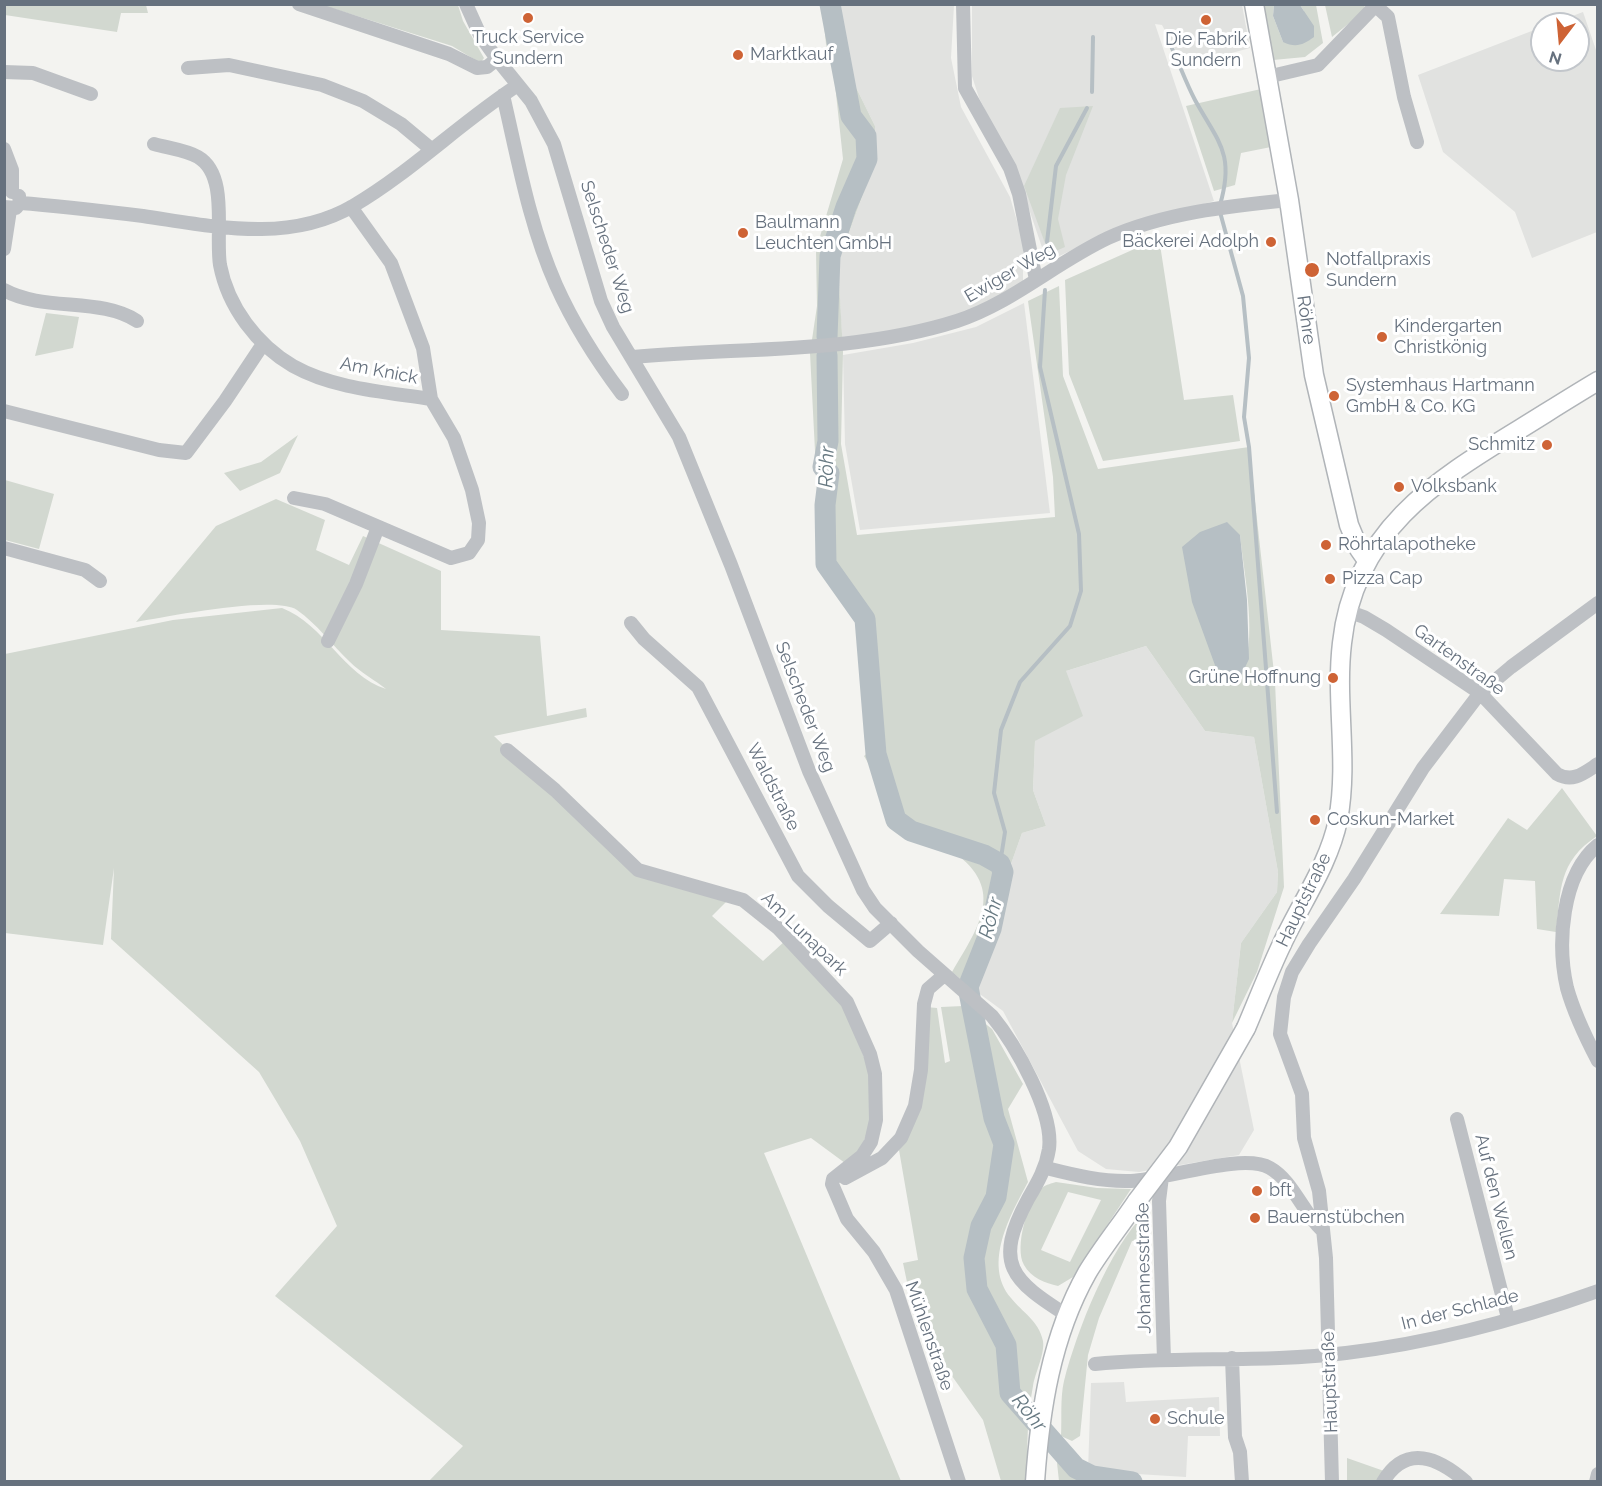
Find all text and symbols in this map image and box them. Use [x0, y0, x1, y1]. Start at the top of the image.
marker: Truck Service Sundern [521, 11, 535, 25]
north arrow [1530, 12, 1590, 72]
marker: Die Fabrik Sundern [1199, 13, 1213, 27]
place label: Truck Service Sundern [472, 27, 584, 70]
place label: Die Fabrik Sundern [1165, 29, 1247, 72]
place label: Marktkauf [750, 44, 833, 66]
text: N [1547, 47, 1564, 69]
marker: Marktkauf [731, 48, 745, 62]
street label: Selscheder Weg [575, 178, 639, 316]
place label: Baulmann Leuchten GmbH [755, 212, 892, 254]
marker: Baulmann Leuchten GmbH [736, 226, 750, 240]
place label: Bäckerei Adolph [1122, 231, 1259, 253]
marker: Bäckerei Adolph [1264, 235, 1278, 249]
street label: Ewiger Weg [961, 238, 1059, 308]
place label: Notfallpraxis Sundern [1326, 249, 1431, 292]
marker: Notfallpraxis Sundern [1303, 261, 1321, 279]
street label: Röhre [1292, 294, 1320, 346]
place label: Kindergarten Christkönig [1394, 316, 1502, 358]
marker: Kindergarten Christkönig [1375, 330, 1389, 344]
street label: Am Knick [338, 353, 420, 389]
place label: Systemhaus Hartmann GmbH & Co. KG [1346, 375, 1535, 418]
marker: Systemhaus Hartmann GmbH & Co. KG [1327, 389, 1341, 403]
place label: Schmitz [1468, 434, 1535, 456]
marker: Schmitz [1540, 438, 1554, 452]
water label: Röhr [814, 446, 840, 488]
place label: Volksbank [1411, 476, 1497, 498]
marker: Volksbank [1392, 480, 1406, 494]
place label: Röhrtalapotheke [1338, 534, 1476, 556]
marker: Röhrtalapotheke [1319, 538, 1333, 552]
place label: Pizza Cap [1342, 568, 1422, 590]
marker: Pizza Cap [1323, 572, 1337, 586]
street label: Gartenstraße [1409, 620, 1509, 700]
street label: Selscheder Weg [770, 639, 840, 775]
place label: Grüne Hoffnung [1188, 667, 1321, 689]
marker: Grüne Hoffnung [1326, 671, 1340, 685]
street label: Waldstraße [742, 740, 804, 834]
place label: Coskun-Market [1327, 809, 1454, 831]
marker: Coskun-Market [1308, 813, 1322, 827]
street label: Hauptstraße [1272, 849, 1336, 951]
street label: Am Lunapark [756, 887, 852, 981]
water label: Röhr [974, 895, 1008, 941]
street label: Auf den Wellen [1470, 1132, 1522, 1262]
place label: bft [1269, 1180, 1292, 1202]
marker: bft [1250, 1184, 1264, 1198]
street label: Johannesstraße [1132, 1202, 1156, 1334]
place label: Bauernstübchen [1267, 1207, 1405, 1229]
marker: Bauernstübchen [1248, 1211, 1262, 1225]
street label: Mühlenstraße [900, 1278, 958, 1394]
street label: In der Schlade [1399, 1285, 1521, 1335]
street label: Hauptstraße [1317, 1331, 1343, 1433]
water label: Röhr [1007, 1389, 1051, 1437]
place label: Schule [1167, 1408, 1224, 1430]
marker: Schule [1148, 1412, 1162, 1426]

